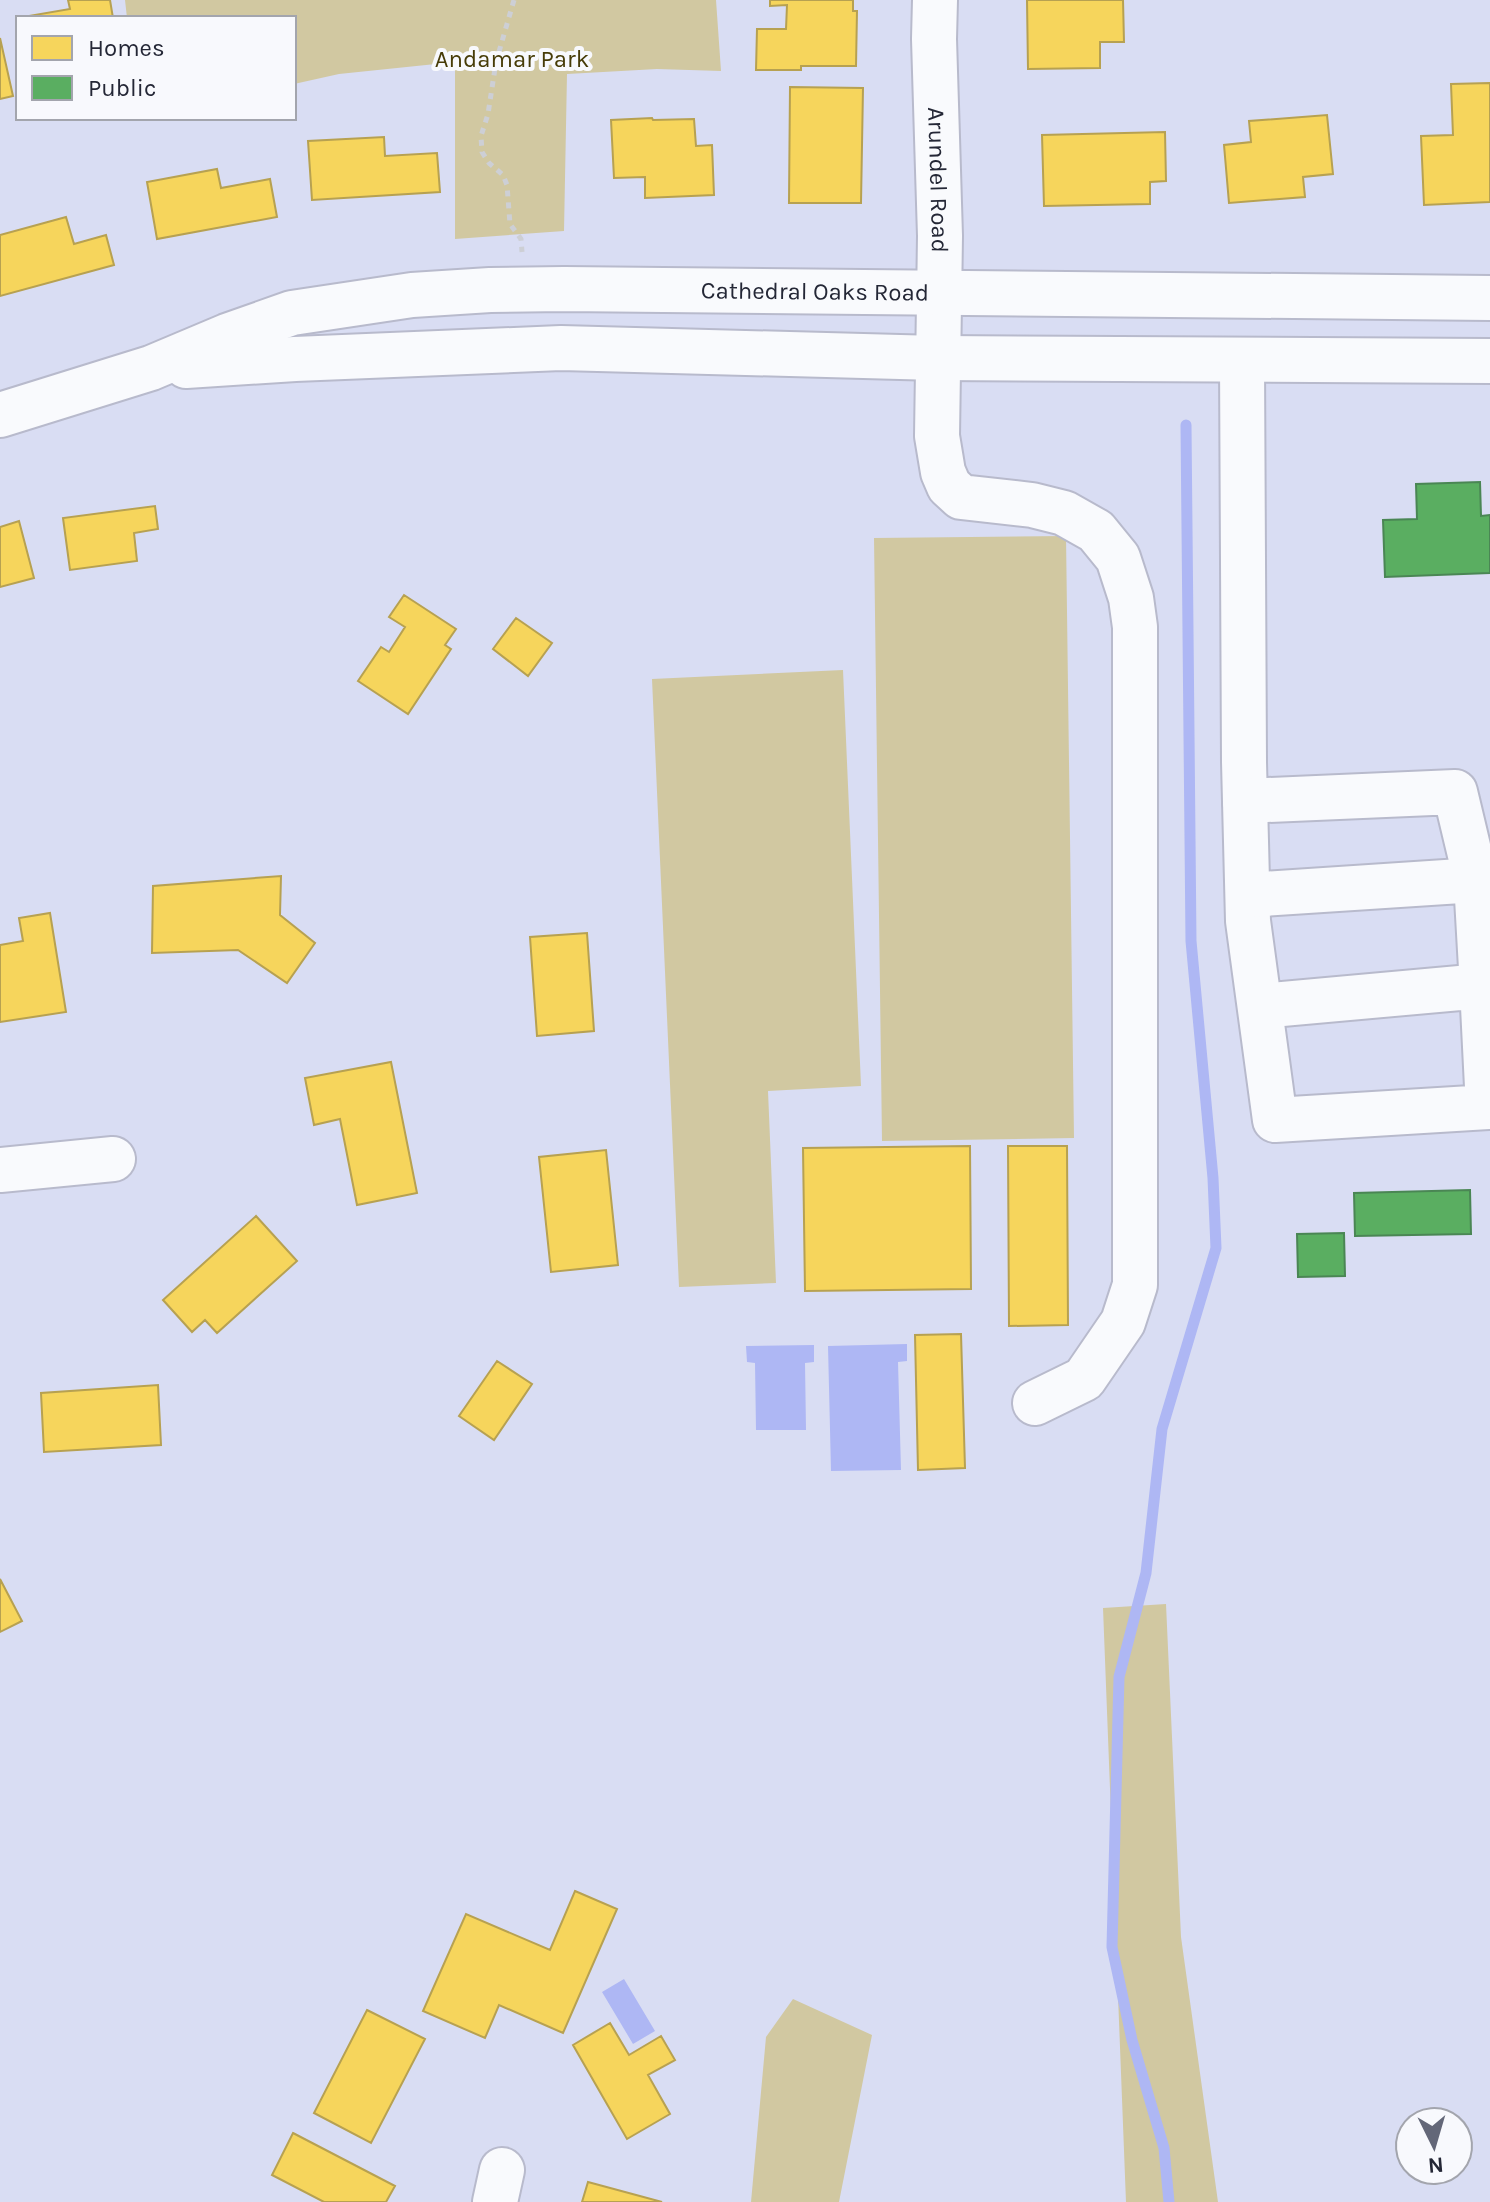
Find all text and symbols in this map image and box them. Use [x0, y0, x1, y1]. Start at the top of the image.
legend [16, 16, 296, 120]
text: Homes [88, 34, 165, 62]
park label: Andamar Park [435, 45, 589, 73]
text: Public [88, 74, 156, 102]
street label: Arundel Road [922, 107, 954, 253]
street label: Cathedral Oaks Road [701, 276, 929, 307]
north arrow [1394, 2106, 1474, 2186]
text: N [1427, 2151, 1445, 2179]

